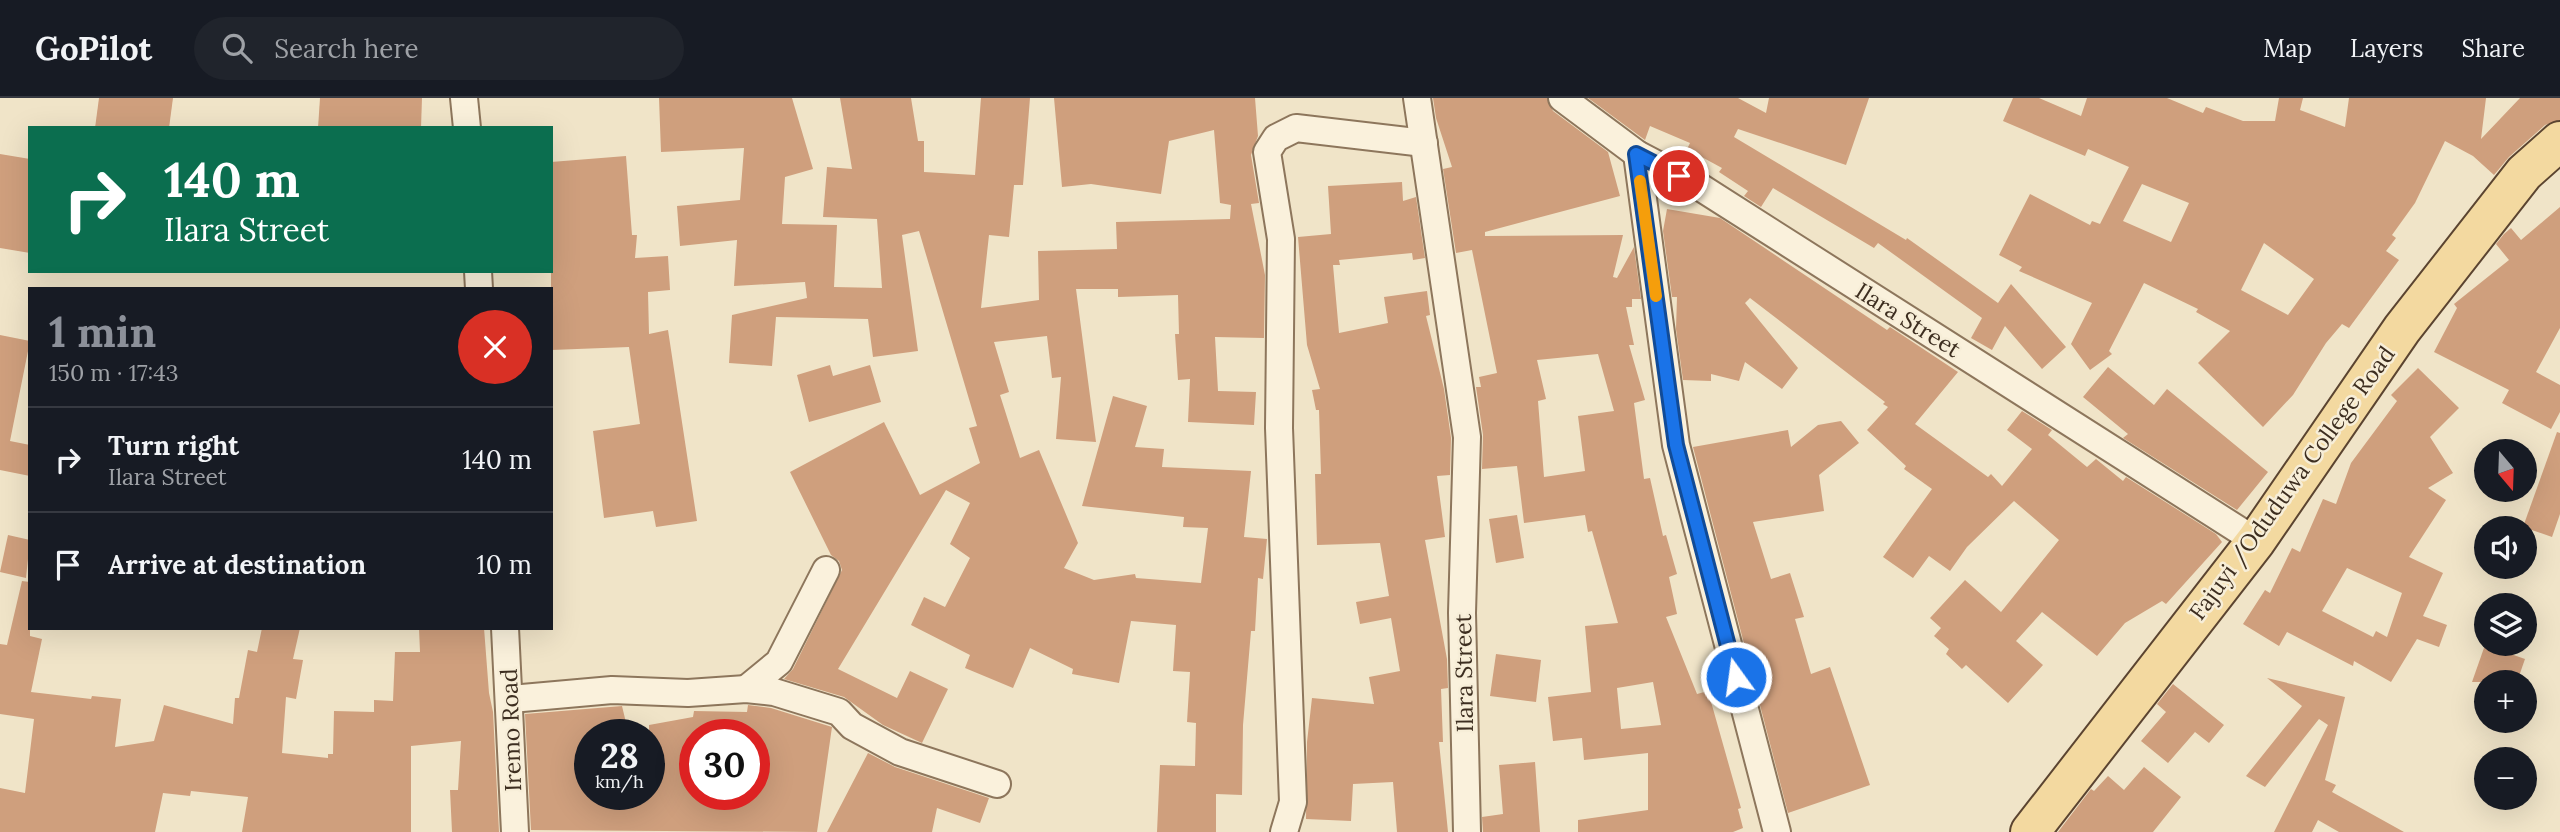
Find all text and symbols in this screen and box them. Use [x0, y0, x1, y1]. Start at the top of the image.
search box [194, 17, 684, 80]
text: GoPilot [35, 27, 152, 69]
icon: search [218, 29, 256, 67]
text: Search here [274, 32, 419, 65]
text: Map [2263, 33, 2312, 64]
text: Layers [2350, 33, 2423, 64]
text: Share [2461, 33, 2525, 64]
pin [1649, 146, 1709, 206]
text: 140 m [164, 148, 300, 210]
icon: right [49, 154, 140, 245]
icon: arrive [1660, 157, 1698, 195]
text: Ilara Street [164, 209, 329, 250]
street label: Ilara Street [1850, 276, 1966, 363]
text: 1 min [49, 305, 156, 359]
button: close [458, 310, 532, 384]
street label: Fajuyi /Oduduwa College Road [2182, 340, 2402, 626]
text: 150 m · 17:43 [49, 358, 179, 387]
text: Turn right [108, 429, 239, 462]
north arrow [2474, 439, 2538, 502]
map controls [2474, 439, 2537, 810]
icon: right [49, 441, 87, 479]
text: 140 m [462, 443, 532, 476]
text: Ilara Street [108, 462, 227, 491]
button: sound [2474, 516, 2537, 579]
icon: arrive [49, 546, 87, 584]
text: Arrive at destination [108, 548, 366, 581]
text: 10 m [476, 548, 532, 581]
button: layers [2474, 593, 2537, 656]
street label: Ilara Street [1448, 613, 1479, 733]
position arrow [1699, 640, 1773, 714]
street label: Iremo Road [494, 668, 527, 792]
button: + [2474, 670, 2537, 733]
speed limit sign: 30 [679, 719, 770, 810]
text: 28 [600, 733, 639, 778]
button: − [2474, 747, 2537, 810]
text: km/h [595, 770, 644, 793]

